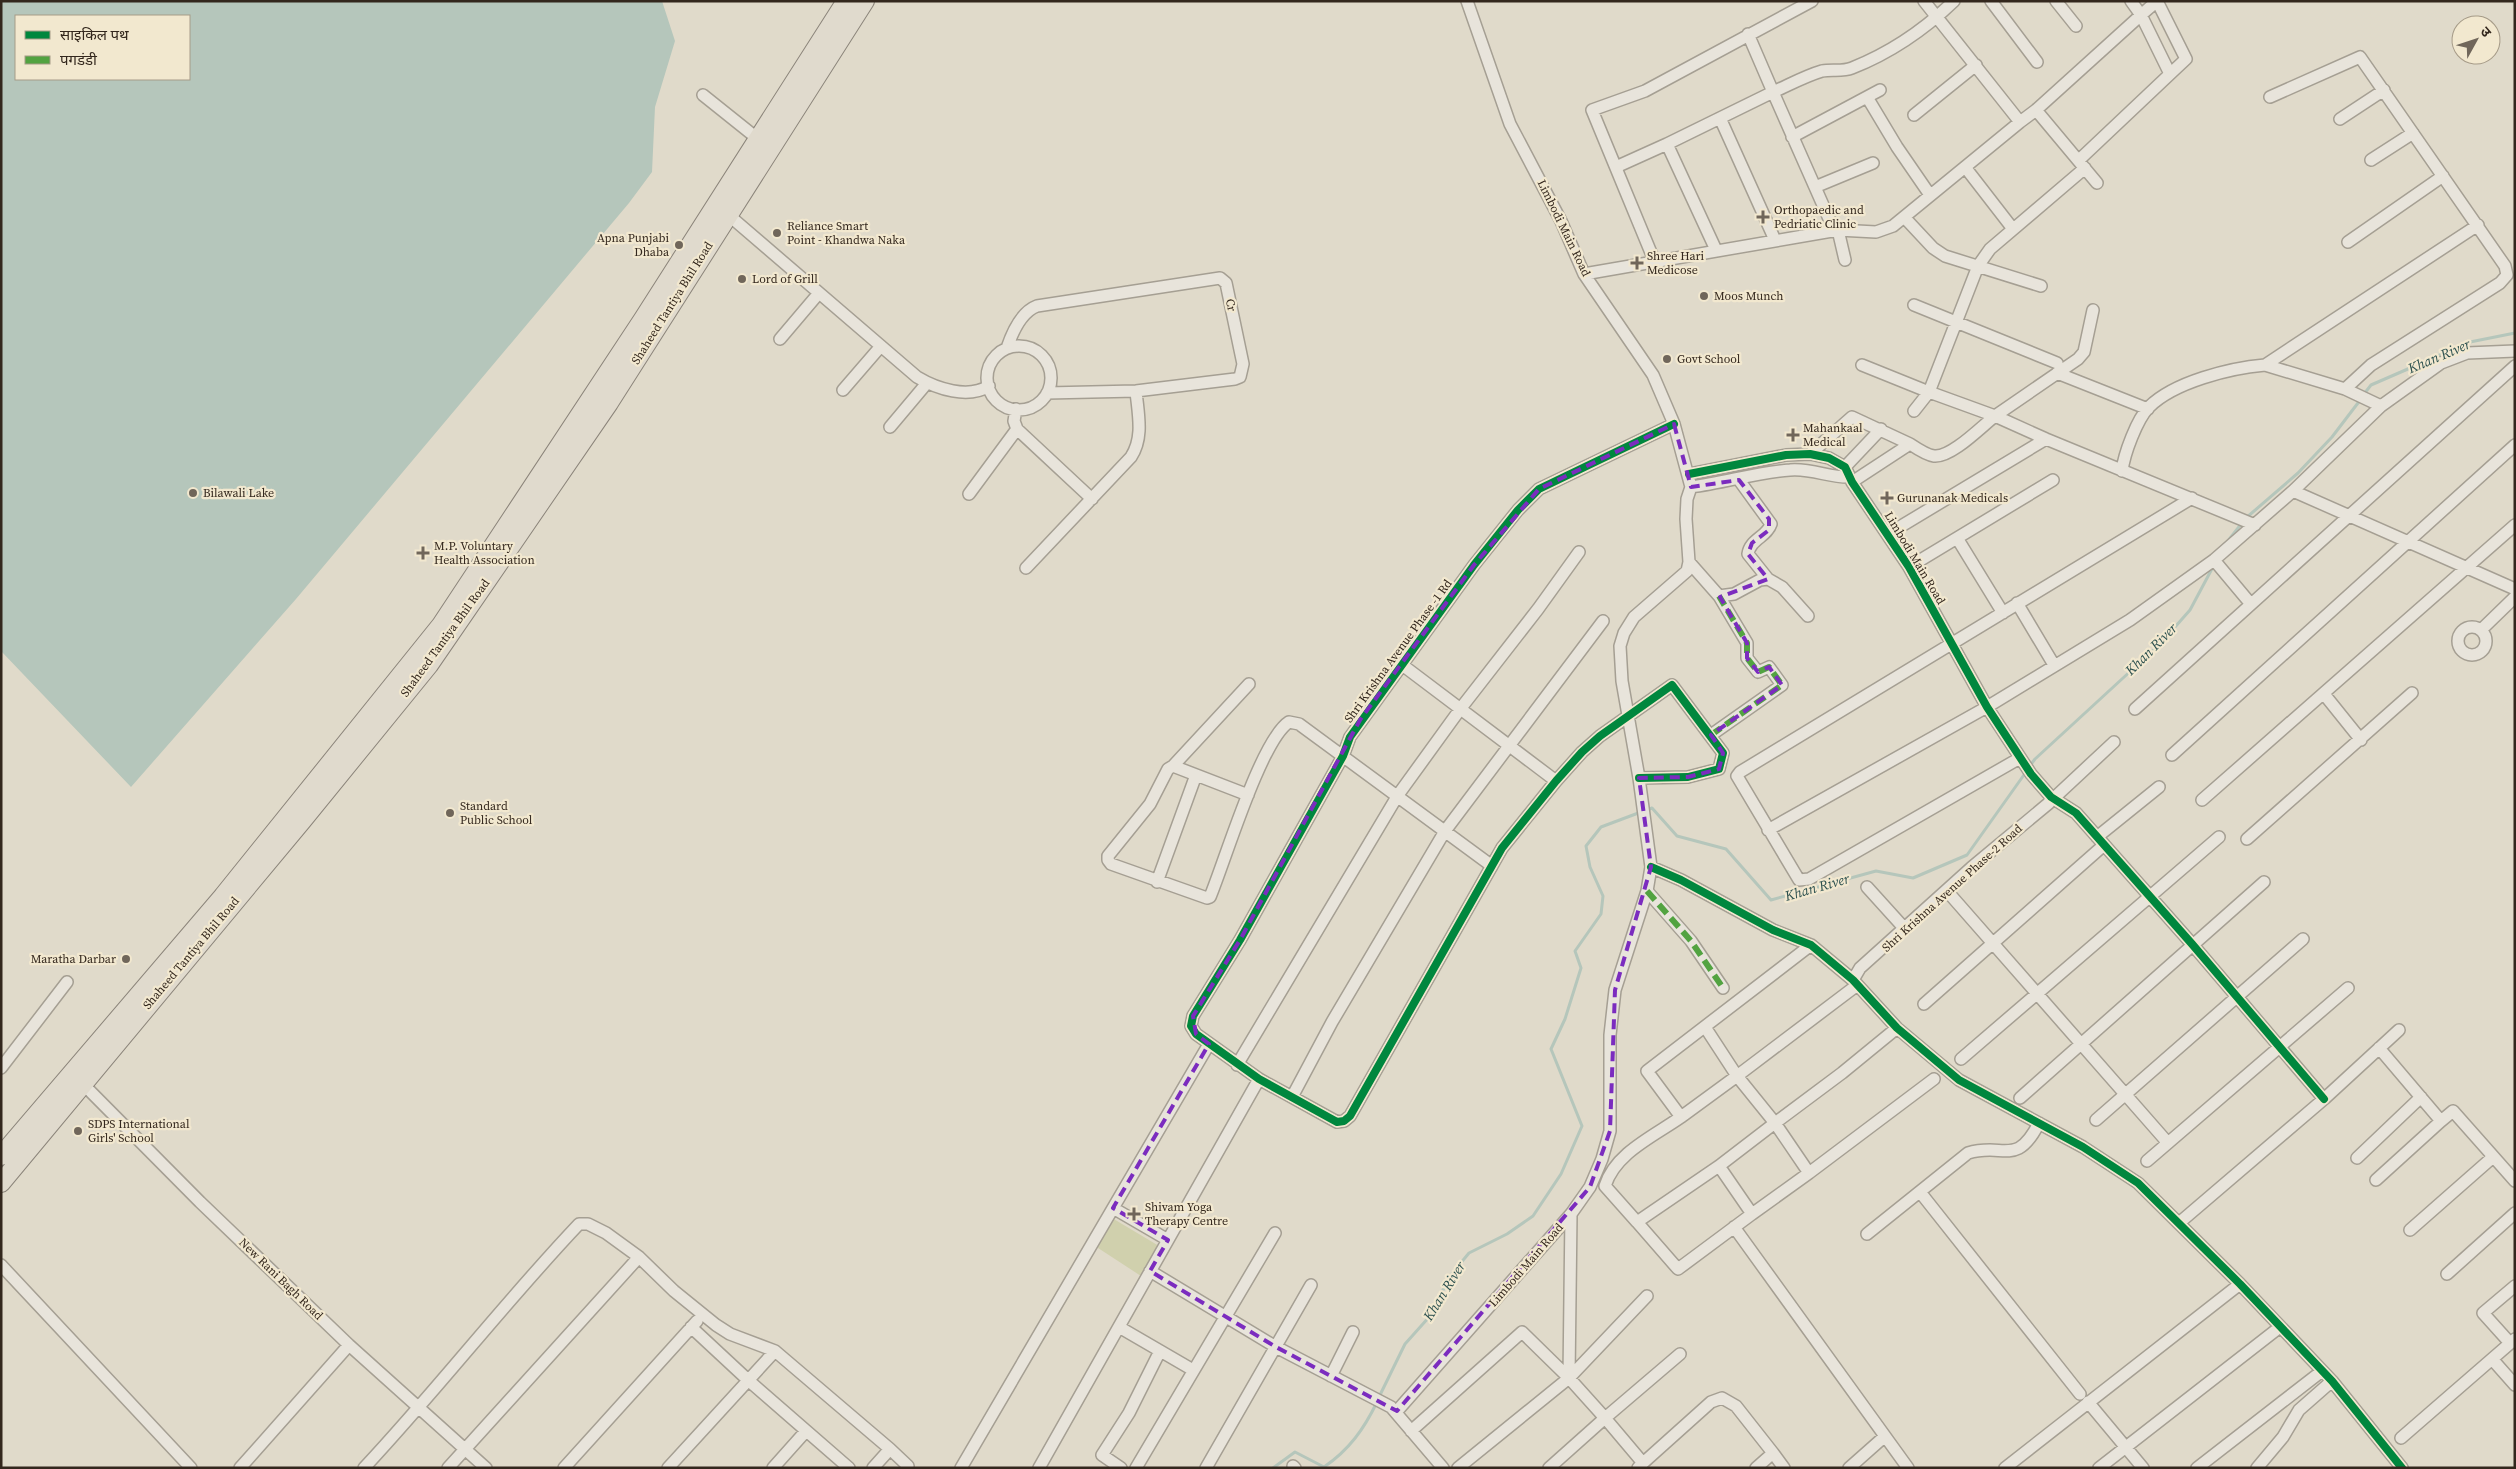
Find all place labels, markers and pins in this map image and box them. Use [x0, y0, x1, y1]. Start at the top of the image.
place label: Orthopaedic and Pedriatic Clinic [1774, 202, 1864, 232]
marker: Orthopaedic and Pedriatic Clinic [1756, 210, 1770, 224]
place label: Reliance Smart Point - Khandwa Naka [787, 218, 906, 248]
marker: Reliance Smart Point - Khandwa Naka [771, 227, 783, 239]
place label: Apna Punjabi Dhaba [597, 230, 670, 260]
marker: Apna Punjabi Dhaba [673, 239, 685, 251]
place label: Shree Hari Medicose [1647, 248, 1705, 278]
marker: Shree Hari Medicose [1631, 257, 1643, 269]
place label: Lord of Grill [752, 271, 818, 287]
marker: Lord of Grill [736, 273, 748, 285]
place label: Moos Munch [1714, 288, 1784, 304]
marker: Moos Munch [1698, 290, 1710, 302]
place label: Govt School [1677, 351, 1741, 367]
marker: Govt School [1661, 353, 1673, 365]
place label: Mahankaal Medical [1803, 420, 1863, 450]
marker: Mahankaal Medical [1787, 429, 1799, 441]
place label: Bilawali Lake [203, 485, 274, 501]
marker: Bilawali Lake [187, 487, 199, 499]
place label: Gurunanak Medicals [1897, 490, 2008, 506]
marker: Gurunanak Medicals [1881, 492, 1893, 504]
place label: M.P. Voluntary Health Association [434, 538, 535, 568]
marker: M.P. Voluntary Health Association [416, 546, 430, 560]
place label: Standard Public School [460, 798, 533, 828]
marker: Standard Public School [444, 807, 456, 819]
place label: Maratha Darbar [31, 951, 116, 967]
marker: Maratha Darbar [120, 953, 132, 965]
place label: SDPS International Girls' School [88, 1116, 190, 1146]
marker: SDPS International Girls' School [72, 1125, 84, 1137]
place label: Shivam Yoga Therapy Centre [1145, 1199, 1228, 1229]
marker: Shivam Yoga Therapy Centre [1127, 1207, 1141, 1221]

